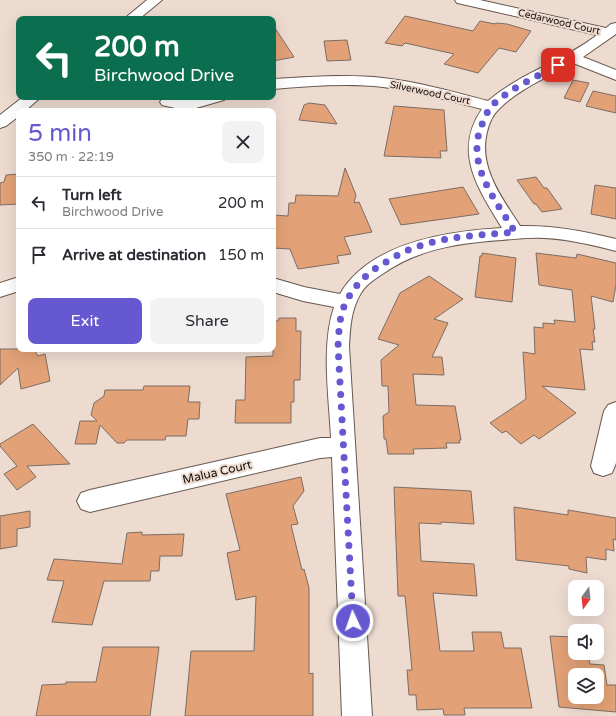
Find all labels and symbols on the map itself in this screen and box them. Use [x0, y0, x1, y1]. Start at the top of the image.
street label: Cedarwood Court [517, 7, 601, 37]
pin [541, 48, 575, 82]
street label: Silverwood Court [389, 79, 471, 107]
street label: Malua Court [181, 457, 253, 487]
north arrow [568, 580, 604, 616]
position arrow [332, 600, 374, 642]

